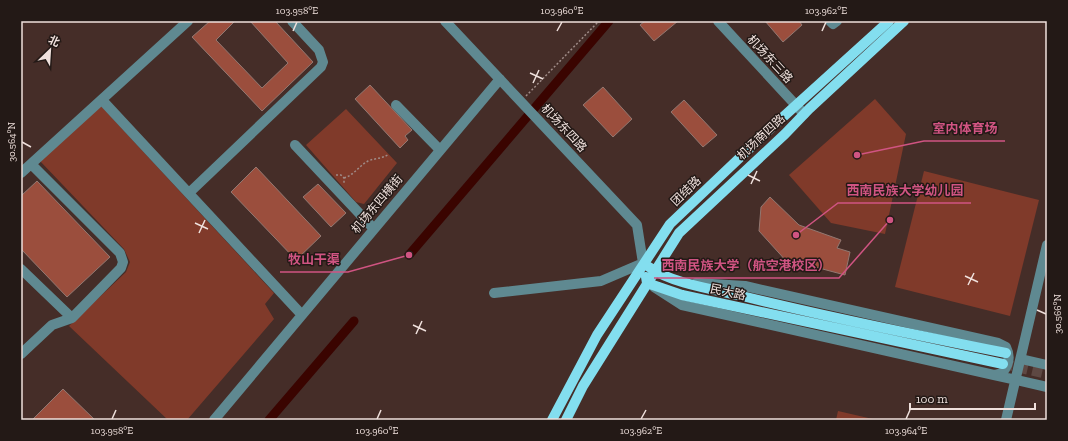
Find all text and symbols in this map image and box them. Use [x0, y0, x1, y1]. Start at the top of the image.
text: 103.958°E [276, 5, 318, 17]
text: 103.960°E [541, 5, 584, 17]
text: 103.962°E [805, 5, 847, 17]
north arrow [30, 30, 70, 70]
street label: 机场东三路 [744, 32, 796, 86]
text: 北 [46, 33, 62, 50]
street label: 机场东四路 [538, 101, 590, 155]
street label: 机场南四路 [734, 111, 788, 163]
callout: 室内体育场 [924, 116, 1005, 141]
text: 室内体育场 [932, 121, 998, 136]
text: 30.564°N [6, 122, 18, 162]
street label: 机场东四横街 [348, 172, 406, 236]
street label: 团结路 [668, 173, 704, 209]
callout: 西南民族大学幼儿园 [838, 178, 971, 203]
text: 西南民族大学幼儿园 [846, 183, 964, 198]
callout: 牧山干渠 [280, 247, 348, 272]
text: 牧山干渠 [288, 252, 340, 267]
callout: 西南民族大学（航空港校区） [654, 253, 839, 278]
text: 西南民族大学（航空港校区） [661, 258, 831, 273]
street label: 民大路 [709, 281, 747, 303]
text: 30.566°N [1052, 294, 1064, 334]
scale bar [910, 385, 1035, 411]
text: 100 m [916, 392, 948, 406]
text: 103.958°E [91, 425, 133, 437]
text: 103.960°E [356, 425, 399, 437]
text: 103.962°E [620, 425, 662, 437]
text: 103.964°E [885, 425, 927, 437]

